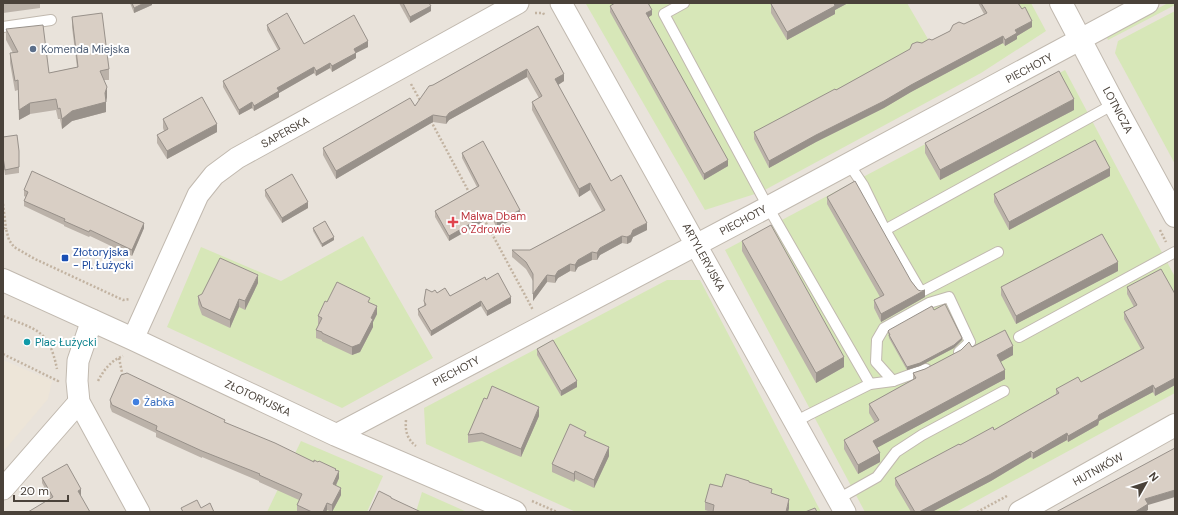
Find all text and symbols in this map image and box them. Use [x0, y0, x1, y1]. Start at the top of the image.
place label: Komenda Miejska [41, 42, 130, 56]
marker: Komenda Miejska [28, 44, 38, 54]
street label: PIECHOTY [1003, 50, 1055, 86]
street label: LOTNICZA [1100, 84, 1136, 136]
street label: SAPERSKA [258, 113, 312, 151]
street label: PIECHOTY [717, 202, 769, 238]
place label: Malwa Dbam o Zdrowie [461, 209, 526, 236]
marker: Malwa Dbam o Zdrowie [448, 217, 458, 227]
street label: ARTYLERYJSKA [680, 220, 728, 294]
place label: Złotoryjska - Pl. Łużycki [73, 245, 133, 272]
marker: Złotoryjska - Pl. Łużycki [60, 253, 70, 263]
place label: Plac Łużycki [35, 335, 97, 349]
marker: Plac Łużycki [22, 337, 32, 347]
street label: PIECHOTY [430, 353, 482, 389]
street label: ZŁOTORYJSKA [223, 377, 293, 419]
place label: Żabka [144, 395, 174, 409]
marker: Żabka [131, 397, 141, 407]
street label: HUTNIKÓW [1070, 449, 1126, 489]
north arrow [1126, 463, 1166, 503]
text: N [1146, 469, 1162, 484]
scale bar [14, 477, 68, 503]
text: 20 m [20, 483, 49, 499]

